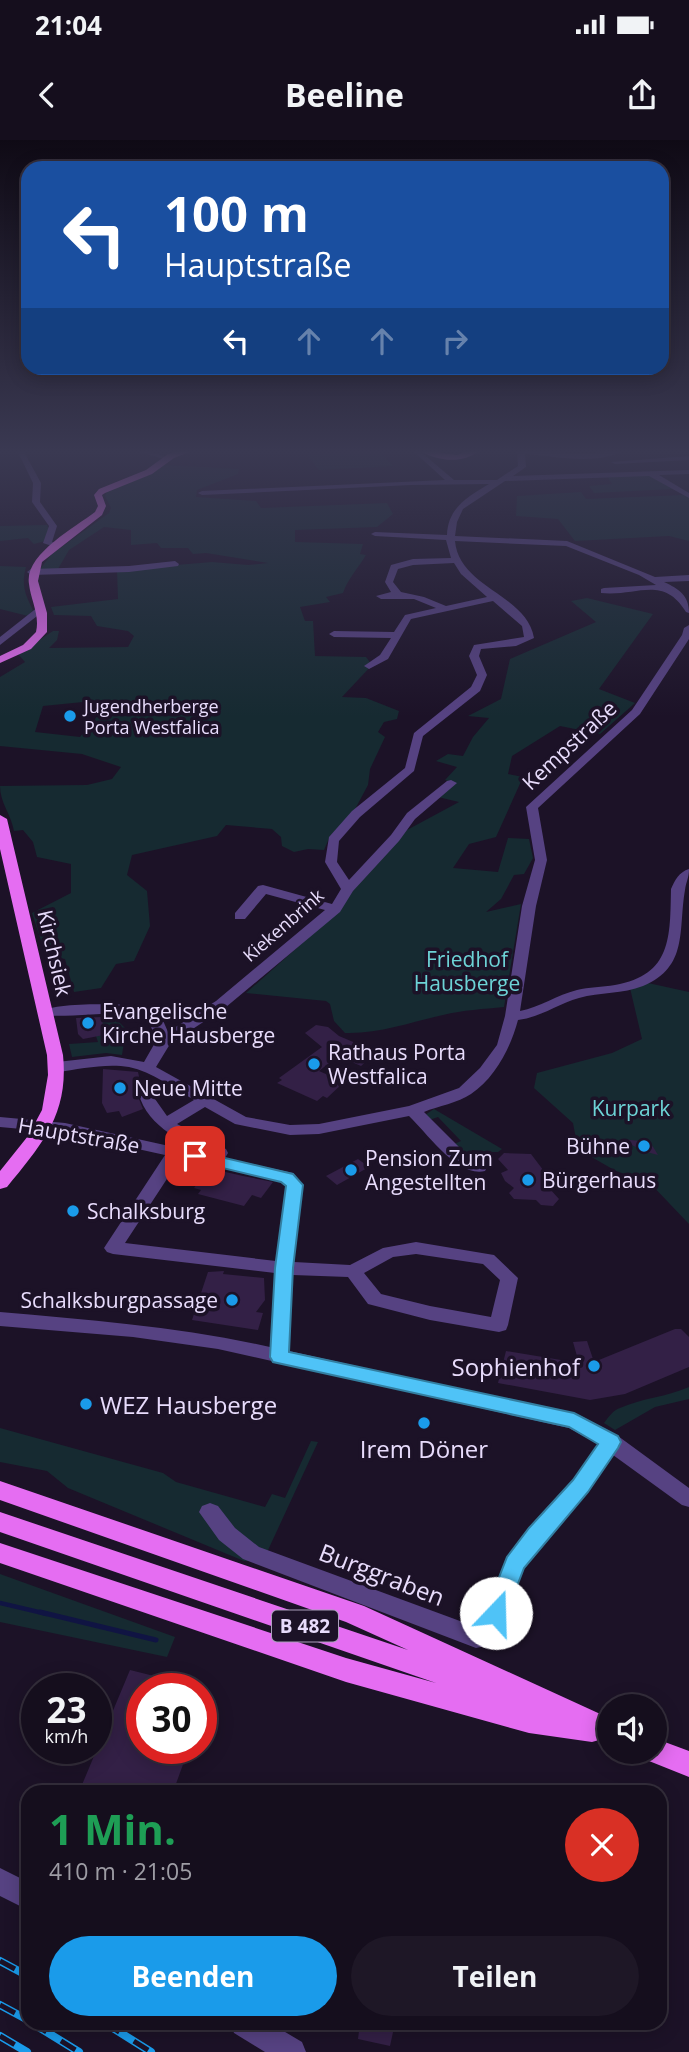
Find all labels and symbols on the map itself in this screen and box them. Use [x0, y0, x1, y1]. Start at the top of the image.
place label: Jugendherberge Porta Westfalica [82, 694, 220, 739]
street label: Kempstraße [516, 694, 622, 796]
marker: Jugendherberge Porta Westfalica [62, 708, 78, 724]
street label: Kiekenbrink [238, 883, 329, 967]
street label: Kirchsiek [31, 907, 79, 999]
park label: Friedhof Hausberge [414, 945, 520, 997]
place label: Evangelische Kirche Hausberge [102, 997, 275, 1049]
marker: Evangelische Kirche Hausberge [80, 1015, 96, 1031]
place label: Rathaus Porta Westfalica [328, 1038, 466, 1090]
marker: Rathaus Porta Westfalica [306, 1056, 322, 1072]
place label: Neue Mitte [134, 1074, 243, 1102]
marker: Neue Mitte [112, 1080, 128, 1096]
park label: Kurpark [592, 1094, 670, 1122]
street label: Hauptstraße [16, 1111, 142, 1159]
pin [165, 1126, 225, 1186]
place label: Bühne [566, 1132, 630, 1160]
marker: Bühne [636, 1138, 652, 1154]
place label: Pension Zum Angestellten [365, 1144, 493, 1196]
marker: Pension Zum Angestellten [343, 1162, 359, 1178]
place label: Bürgerhaus [542, 1166, 656, 1194]
marker: Bürgerhaus [520, 1172, 536, 1188]
place label: Schalksburg [87, 1197, 205, 1225]
marker: Schalksburg [65, 1203, 81, 1219]
place label: Schalksburgpassage [20, 1286, 218, 1314]
marker: Schalksburgpassage [224, 1292, 240, 1308]
place label: Sophienhof [452, 1350, 582, 1383]
marker: Sophienhof [586, 1358, 602, 1374]
place label: WEZ Hausberge [100, 1388, 277, 1421]
marker: WEZ Hausberge [78, 1396, 94, 1412]
marker: Irem Döner [416, 1415, 432, 1431]
place label: Irem Döner [360, 1432, 488, 1465]
street label: Burggraben [314, 1535, 450, 1613]
position arrow [459, 1576, 533, 1650]
road number: B 482 [272, 1610, 338, 1642]
speed limit sign: 30 [126, 1673, 217, 1764]

